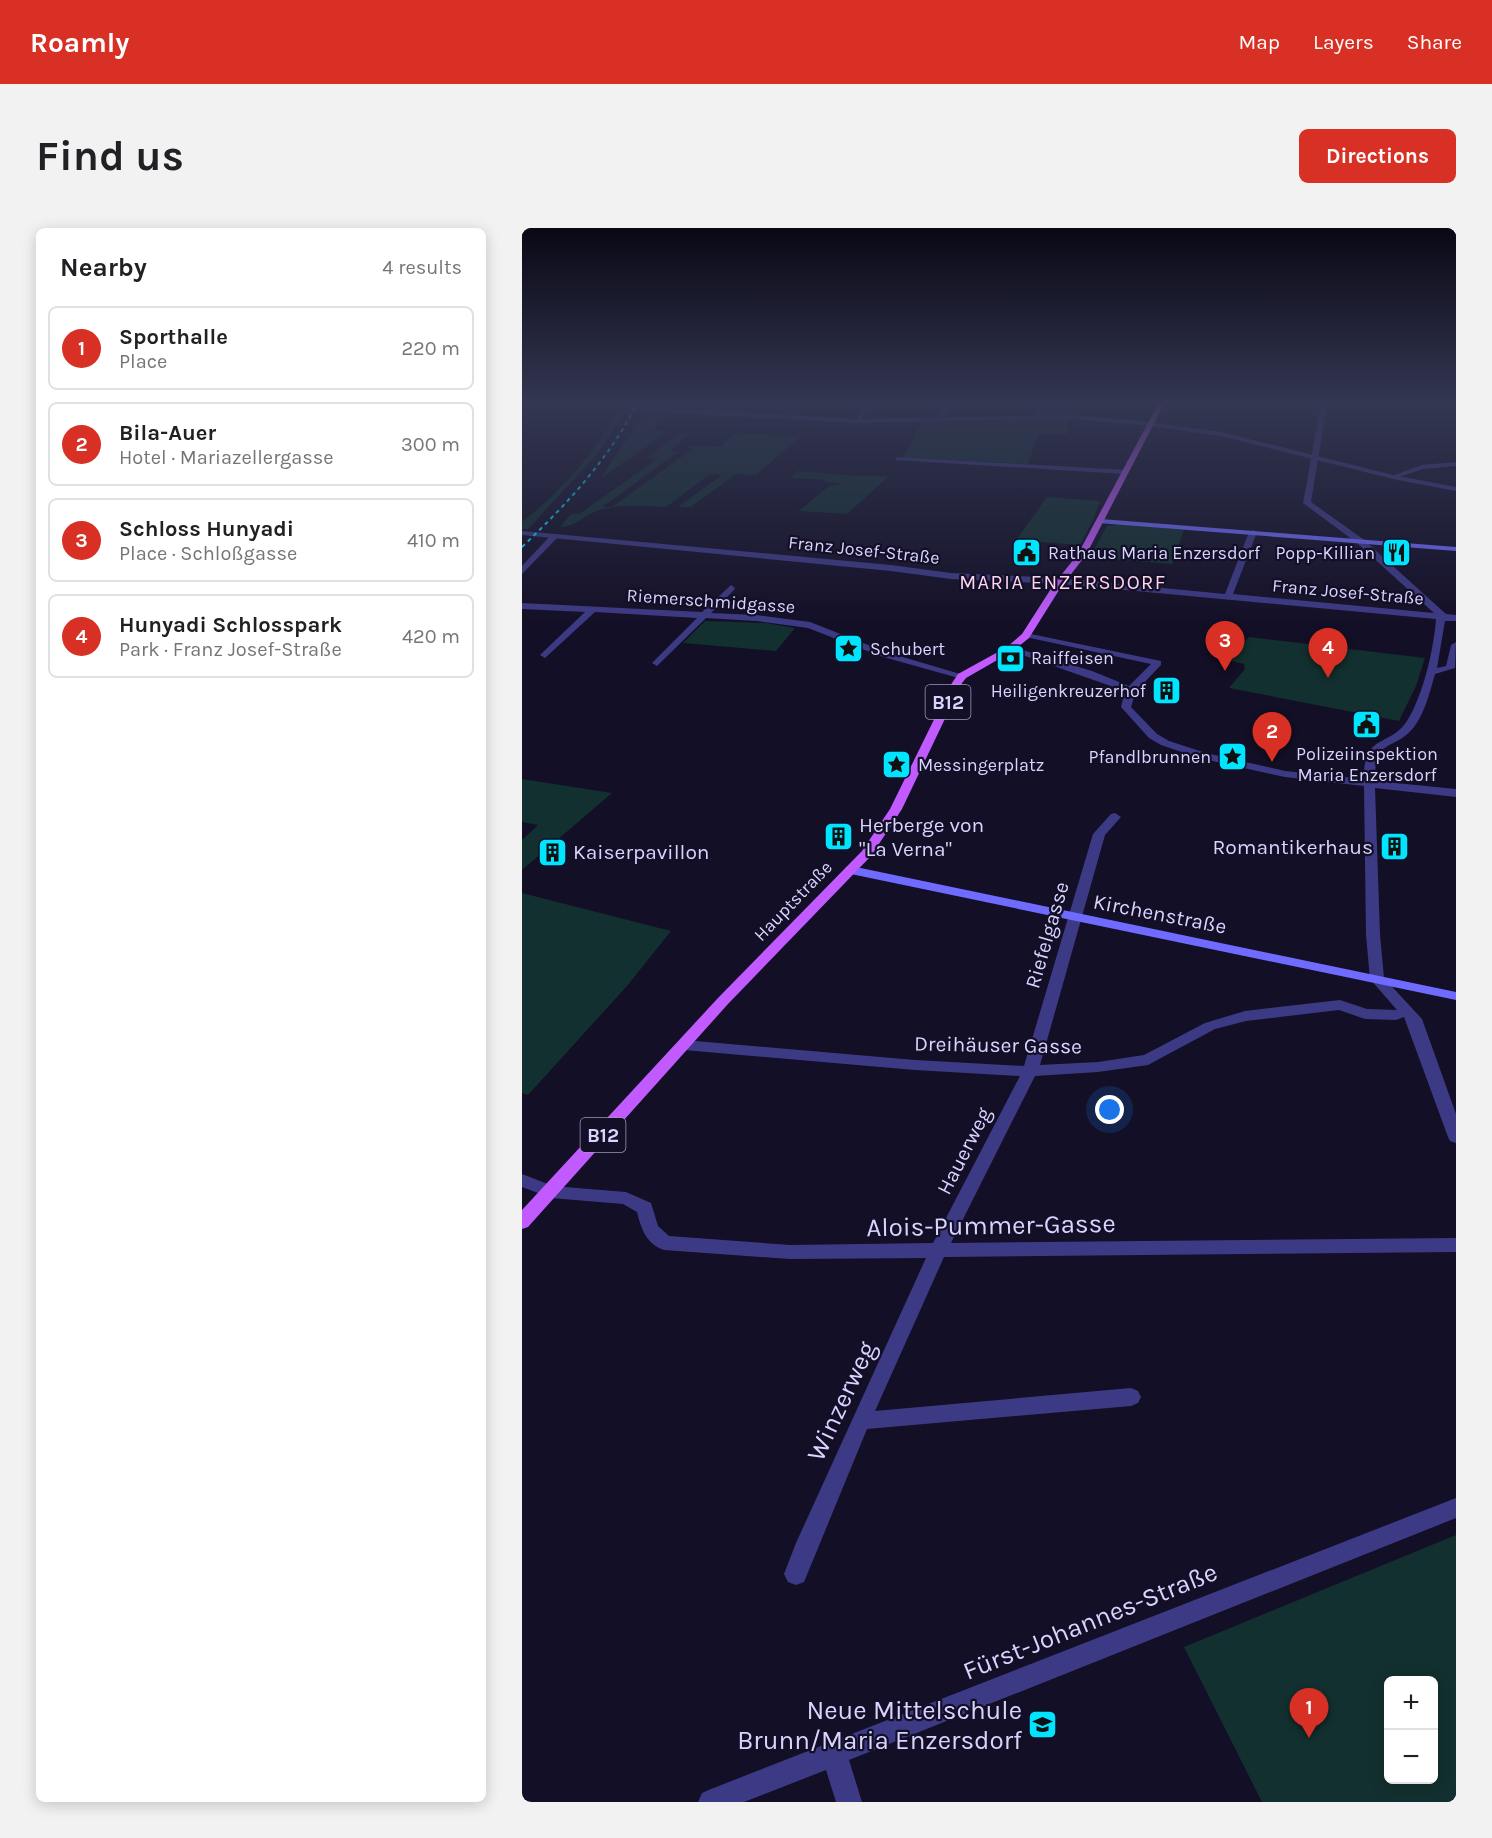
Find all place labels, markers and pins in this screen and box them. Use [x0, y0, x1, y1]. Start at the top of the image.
public building icon: Rathaus Maria Enzersdorf [1011, 537, 1043, 569]
restaurant icon: Popp-Killian [1380, 537, 1412, 569]
place label: Rathaus Maria Enzersdorf [1048, 542, 1261, 564]
place label: Popp-Killian [1275, 542, 1375, 564]
pin: 3 [1206, 622, 1244, 671]
pin: 4 [1308, 628, 1348, 678]
place icon: Schubert [833, 633, 865, 665]
place label: Schubert [870, 638, 945, 660]
bank icon: Raiffeisen [994, 642, 1026, 674]
place label: Raiffeisen [1031, 647, 1114, 669]
building icon: Heiligenkreuzerhof [1151, 675, 1183, 707]
place label: Heiligenkreuzerhof [991, 680, 1147, 702]
public building icon: Polizeiinspektion Maria Enzersdorf [1351, 709, 1383, 741]
pin: 2 [1252, 712, 1292, 762]
place icon: Pfandlbrunnen [1216, 741, 1248, 773]
place label: Polizeiinspektion Maria Enzersdorf [1296, 743, 1438, 786]
place label: Pfandlbrunnen [1088, 746, 1211, 768]
place icon: Messingerplatz [881, 749, 913, 781]
place label: Messingerplatz [918, 754, 1044, 776]
place label: Herberge von "La Verna" [859, 813, 984, 861]
building icon: Herberge von "La Verna" [822, 821, 854, 853]
building icon: Romantikerhaus [1378, 831, 1410, 863]
place label: Romantikerhaus [1212, 835, 1373, 859]
building icon: Kaiserpavillon [536, 836, 568, 868]
place label: Kaiserpavillon [573, 840, 710, 864]
pin: 1 [1290, 1688, 1328, 1738]
place label: Neue Mittelschule Brunn/Maria Enzersdorf [737, 1695, 1023, 1756]
school or university icon: Neue Mittelschule Brunn/Maria Enzersdorf [1027, 1709, 1059, 1741]

